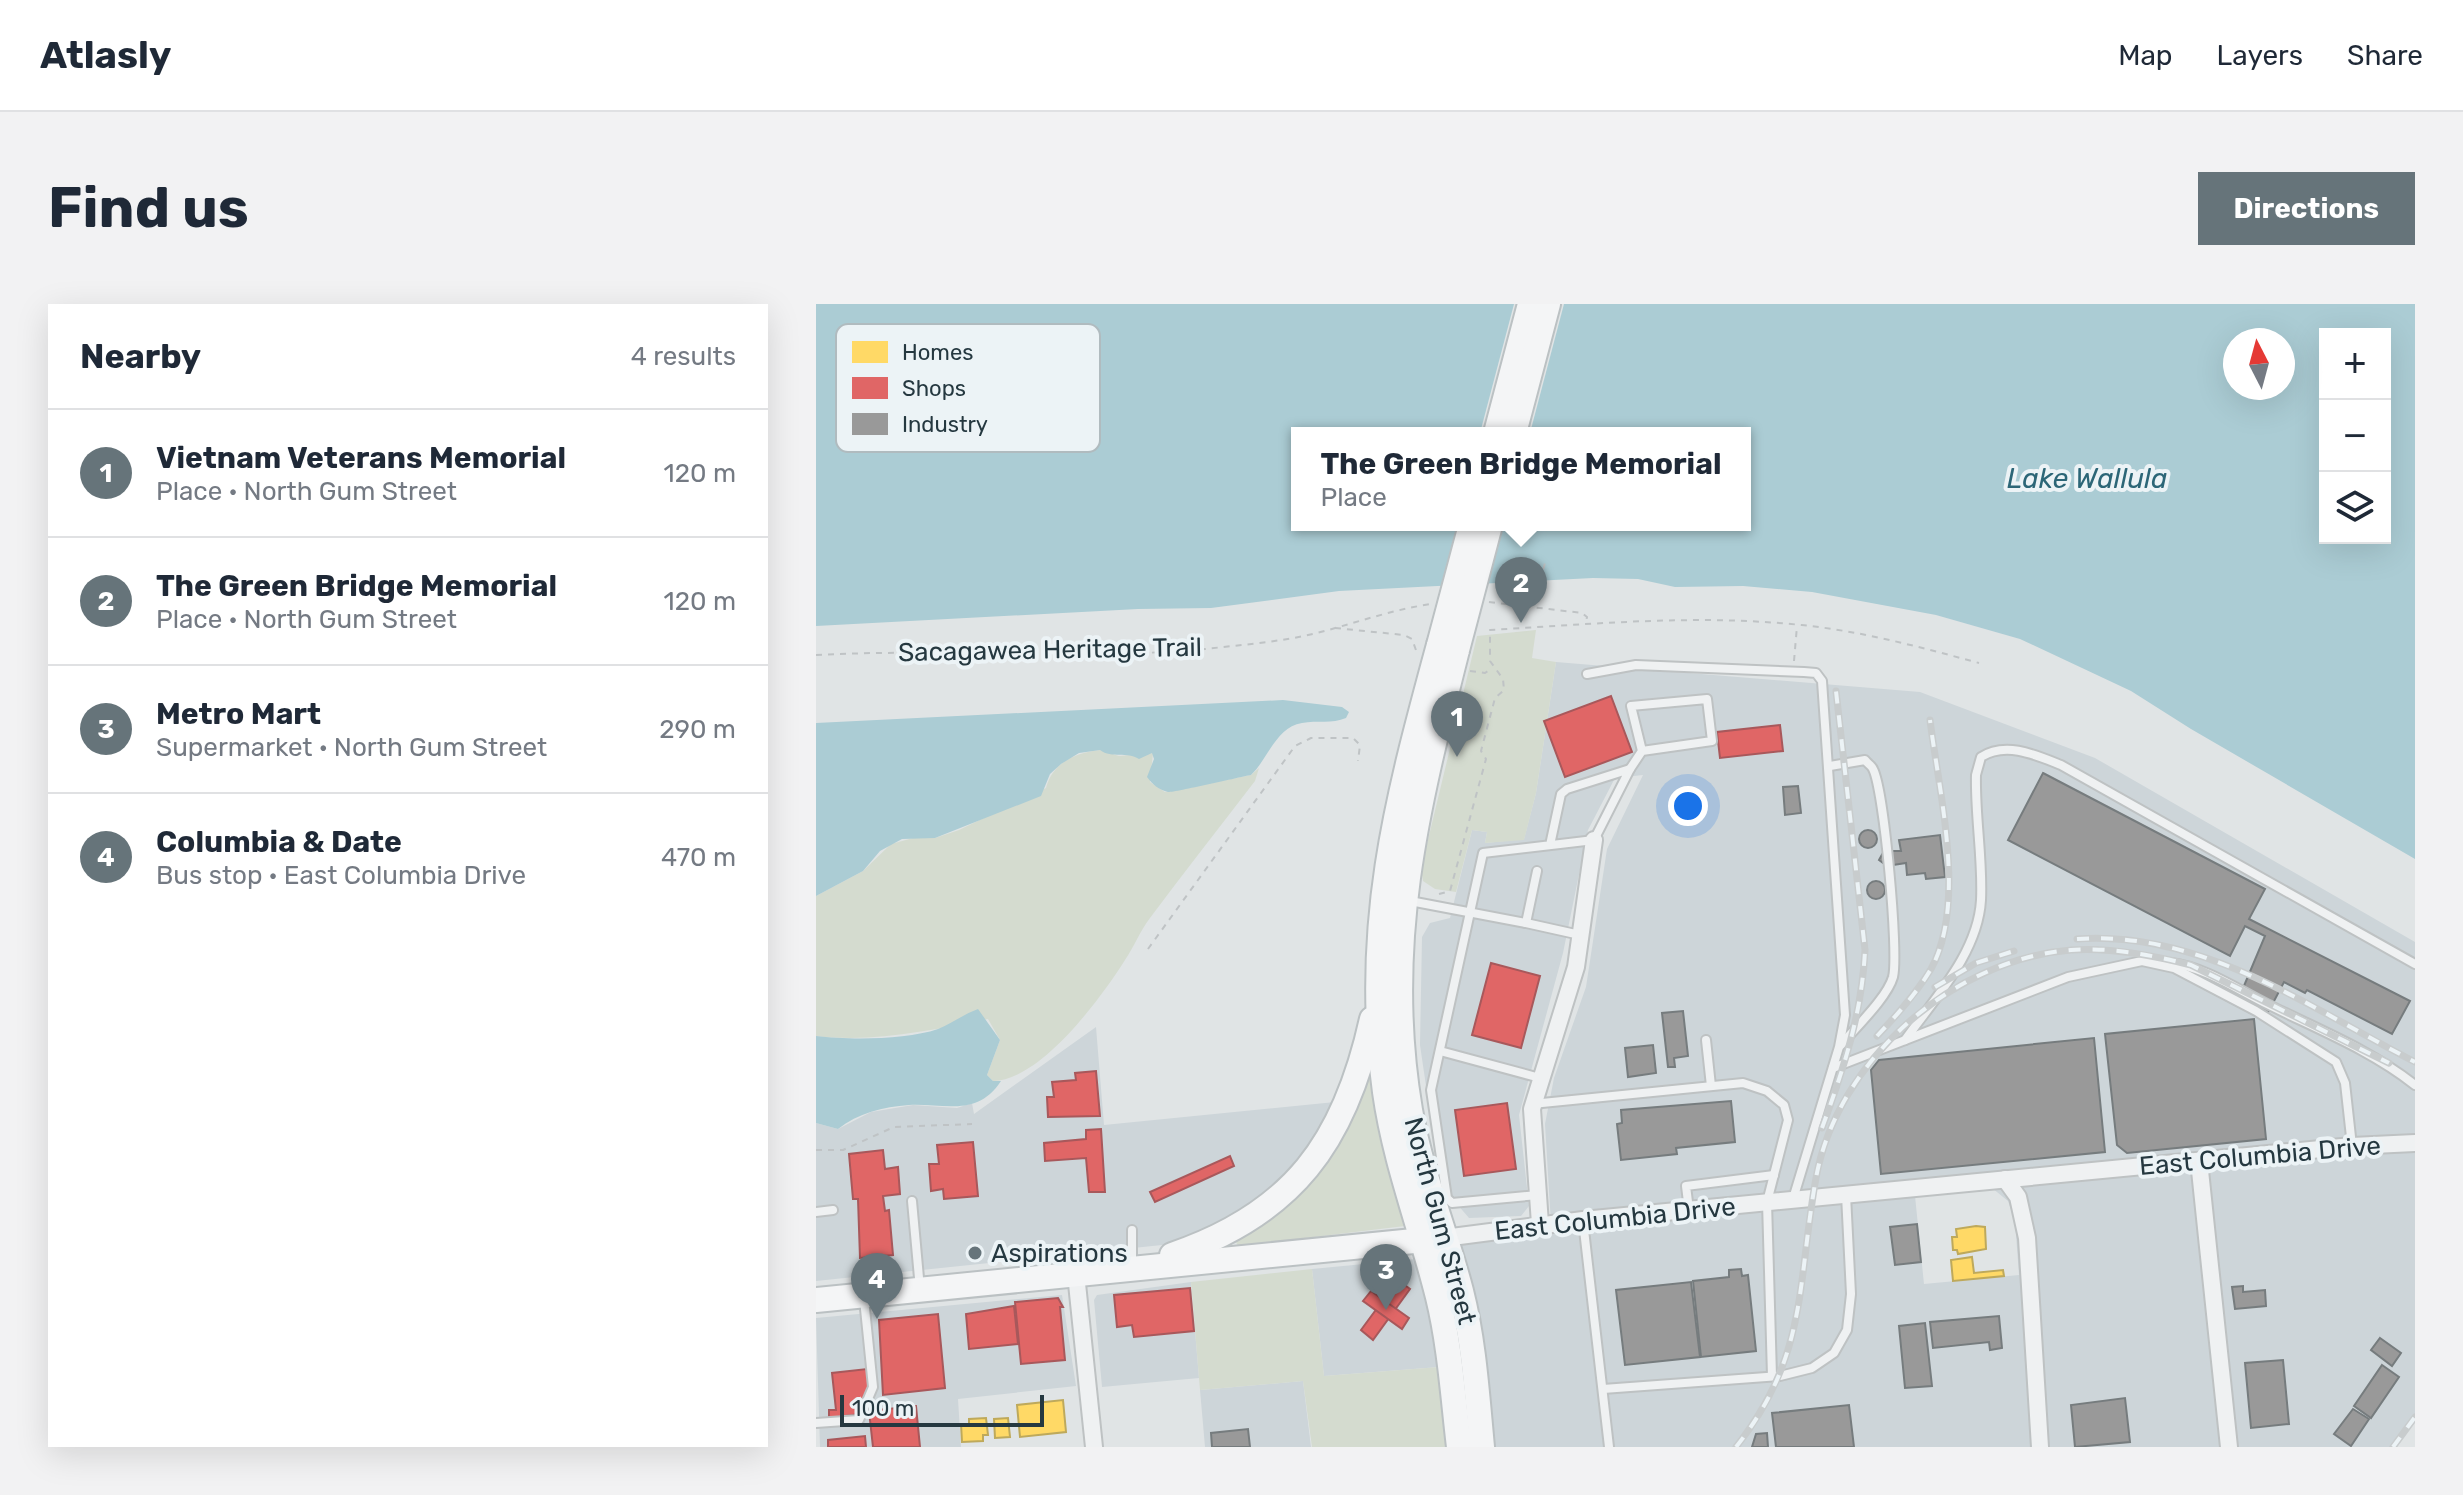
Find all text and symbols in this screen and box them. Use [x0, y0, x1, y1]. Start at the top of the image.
text: Atlasly [40, 32, 172, 78]
text: Map [2118, 39, 2173, 72]
text: Layers [2217, 39, 2303, 72]
text: Share [2347, 39, 2423, 72]
button: Directions [2198, 172, 2415, 245]
text: Find us [48, 175, 249, 241]
legend [836, 324, 1100, 452]
north arrow [2223, 328, 2295, 400]
map controls [2319, 328, 2391, 544]
button: + [2319, 328, 2391, 400]
text: Nearby [80, 336, 201, 377]
text: Homes [902, 339, 973, 366]
text: 4 results [631, 341, 736, 372]
text: Shops [902, 375, 966, 402]
button: − [2319, 400, 2391, 472]
text: Industry [902, 411, 988, 438]
popup [1291, 427, 1751, 531]
text: Vietnam Veterans Memorial [156, 440, 566, 476]
text: The Green Bridge Memorial [1321, 446, 1721, 482]
text: 1 [100, 458, 112, 489]
text: 120 m [664, 458, 736, 489]
water label: Lake Wallula [2007, 462, 2167, 495]
button: layers [2319, 472, 2391, 544]
text: Place · North Gum Street [156, 476, 457, 507]
text: Place [1321, 482, 1387, 513]
pin: 2 [1495, 557, 1547, 623]
text: The Green Bridge Memorial [156, 568, 557, 604]
text: 2 [98, 586, 114, 617]
text: 120 m [664, 586, 736, 617]
text: Place · North Gum Street [156, 604, 457, 635]
street label: Sacagawea Heritage Trail [898, 632, 1202, 668]
pin: 1 [1431, 691, 1483, 757]
text: Metro Mart [156, 696, 321, 732]
text: 3 [97, 714, 115, 745]
text: 290 m [659, 714, 736, 745]
text: Supermarket · North Gum Street [156, 732, 547, 763]
your location [1668, 786, 1708, 826]
text: Columbia & Date [156, 824, 402, 860]
text: 4 [97, 842, 115, 873]
text: 470 m [661, 842, 736, 873]
text: Bus stop · East Columbia Drive [156, 860, 526, 891]
street label: North Gum Street [1397, 1114, 1483, 1328]
street label: East Columbia Drive [2138, 1130, 2382, 1182]
street label: East Columbia Drive [1493, 1191, 1737, 1247]
place label: Aspirations [991, 1238, 1128, 1269]
marker: Aspirations [966, 1244, 984, 1262]
pin: 3 [1360, 1244, 1412, 1310]
pin: 4 [851, 1253, 903, 1319]
scale bar [840, 1391, 1044, 1427]
text: 100 m [852, 1395, 914, 1422]

